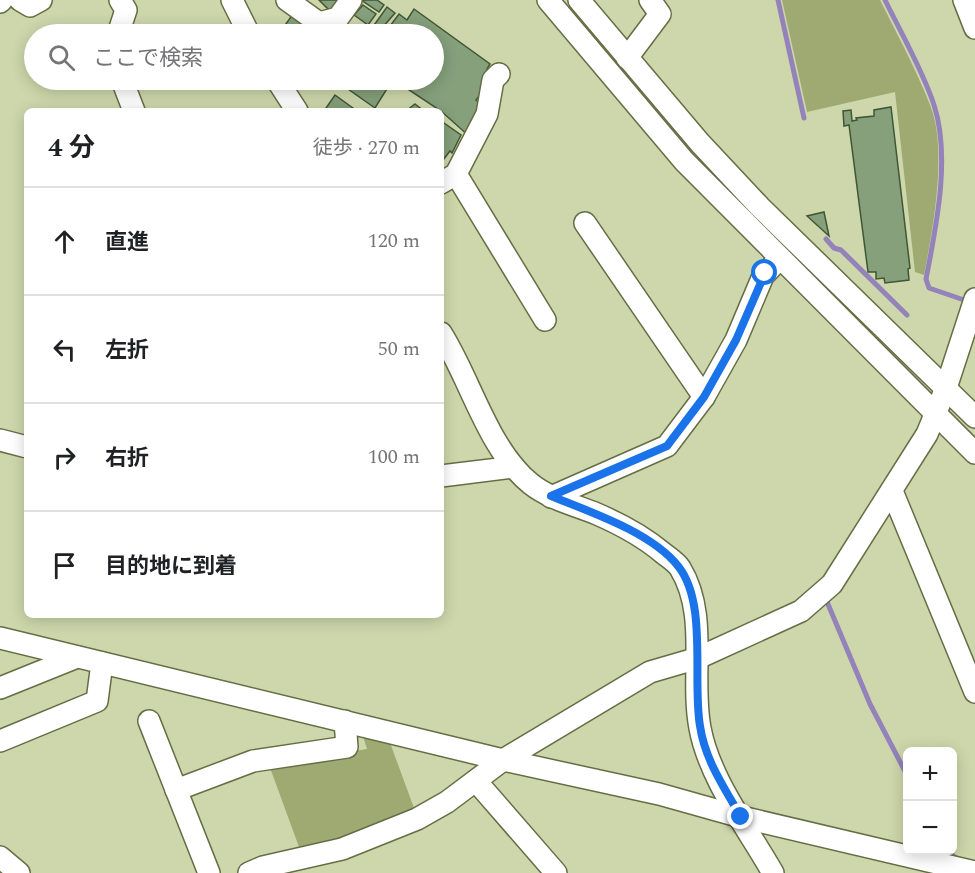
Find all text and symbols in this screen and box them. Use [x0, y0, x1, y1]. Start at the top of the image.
search box [24, 24, 444, 90]
icon: search [45, 41, 78, 74]
text: ここで検索 [93, 42, 203, 75]
text: 4 分 [48, 128, 95, 168]
text: 徒歩 · 270 m [313, 133, 420, 163]
icon: ahead [48, 225, 81, 258]
text: 直進 [105, 226, 149, 259]
text: 120 m [368, 226, 420, 256]
route start [751, 259, 777, 285]
icon: left [48, 333, 81, 366]
text: 左折 [105, 334, 149, 367]
text: 50 m [378, 334, 420, 364]
icon: right [48, 441, 81, 474]
text: 右折 [105, 442, 149, 475]
text: 100 m [368, 442, 420, 472]
icon: arrive [48, 549, 81, 582]
text: 目的地に到着 [105, 550, 237, 583]
map controls [903, 747, 957, 855]
button: + [903, 747, 957, 801]
button: − [903, 801, 957, 855]
route end [727, 803, 753, 829]

